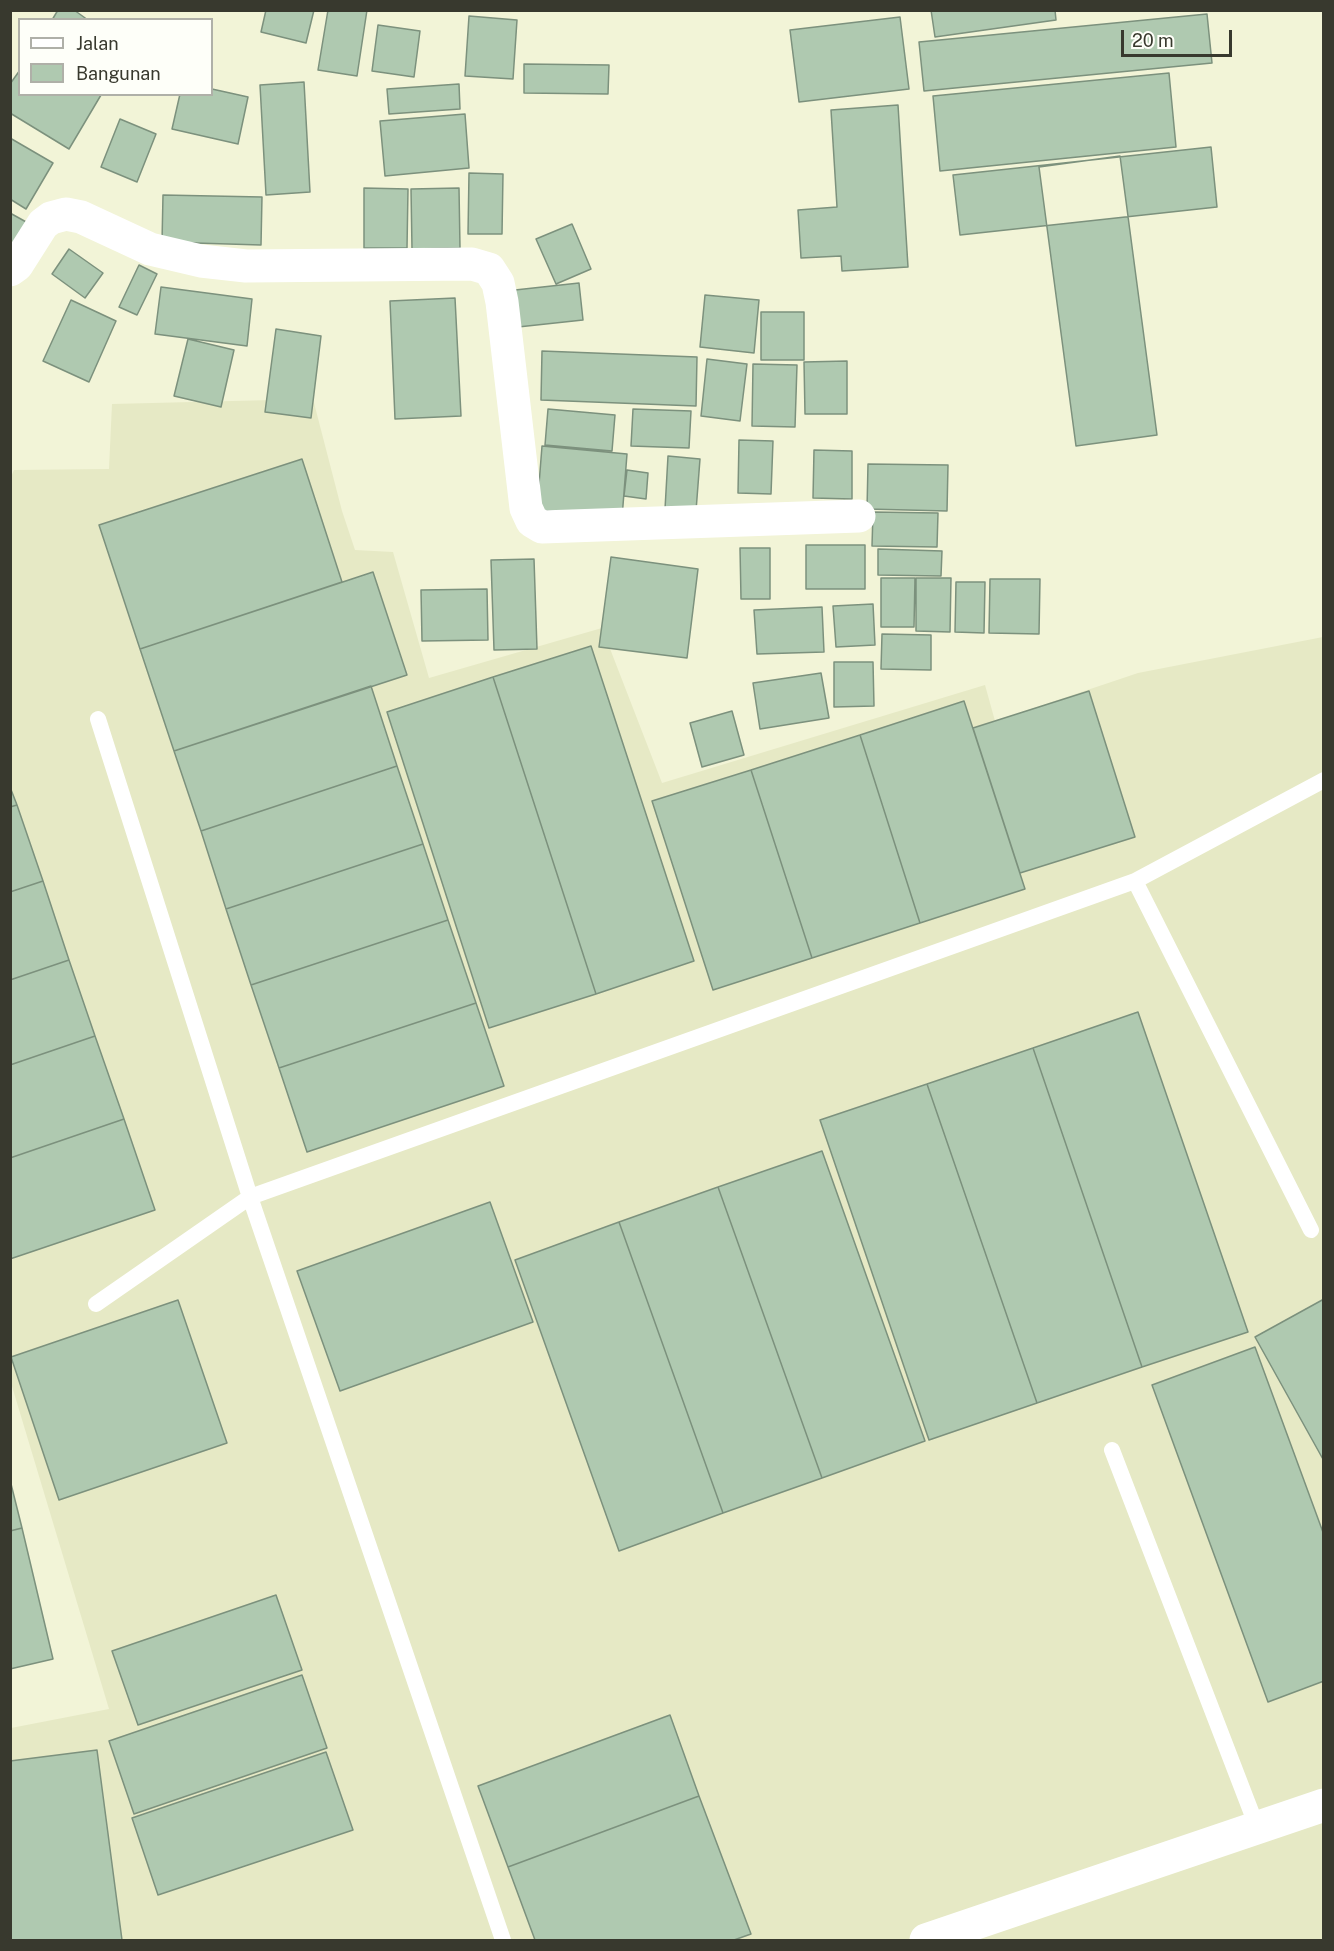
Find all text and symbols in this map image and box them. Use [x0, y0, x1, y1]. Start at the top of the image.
legend [18, 18, 213, 96]
scale bar [1124, 18, 1235, 56]
text: 20 m [1132, 30, 1174, 51]
text: Jalan [76, 33, 119, 54]
text: Bangunan [76, 63, 161, 84]

